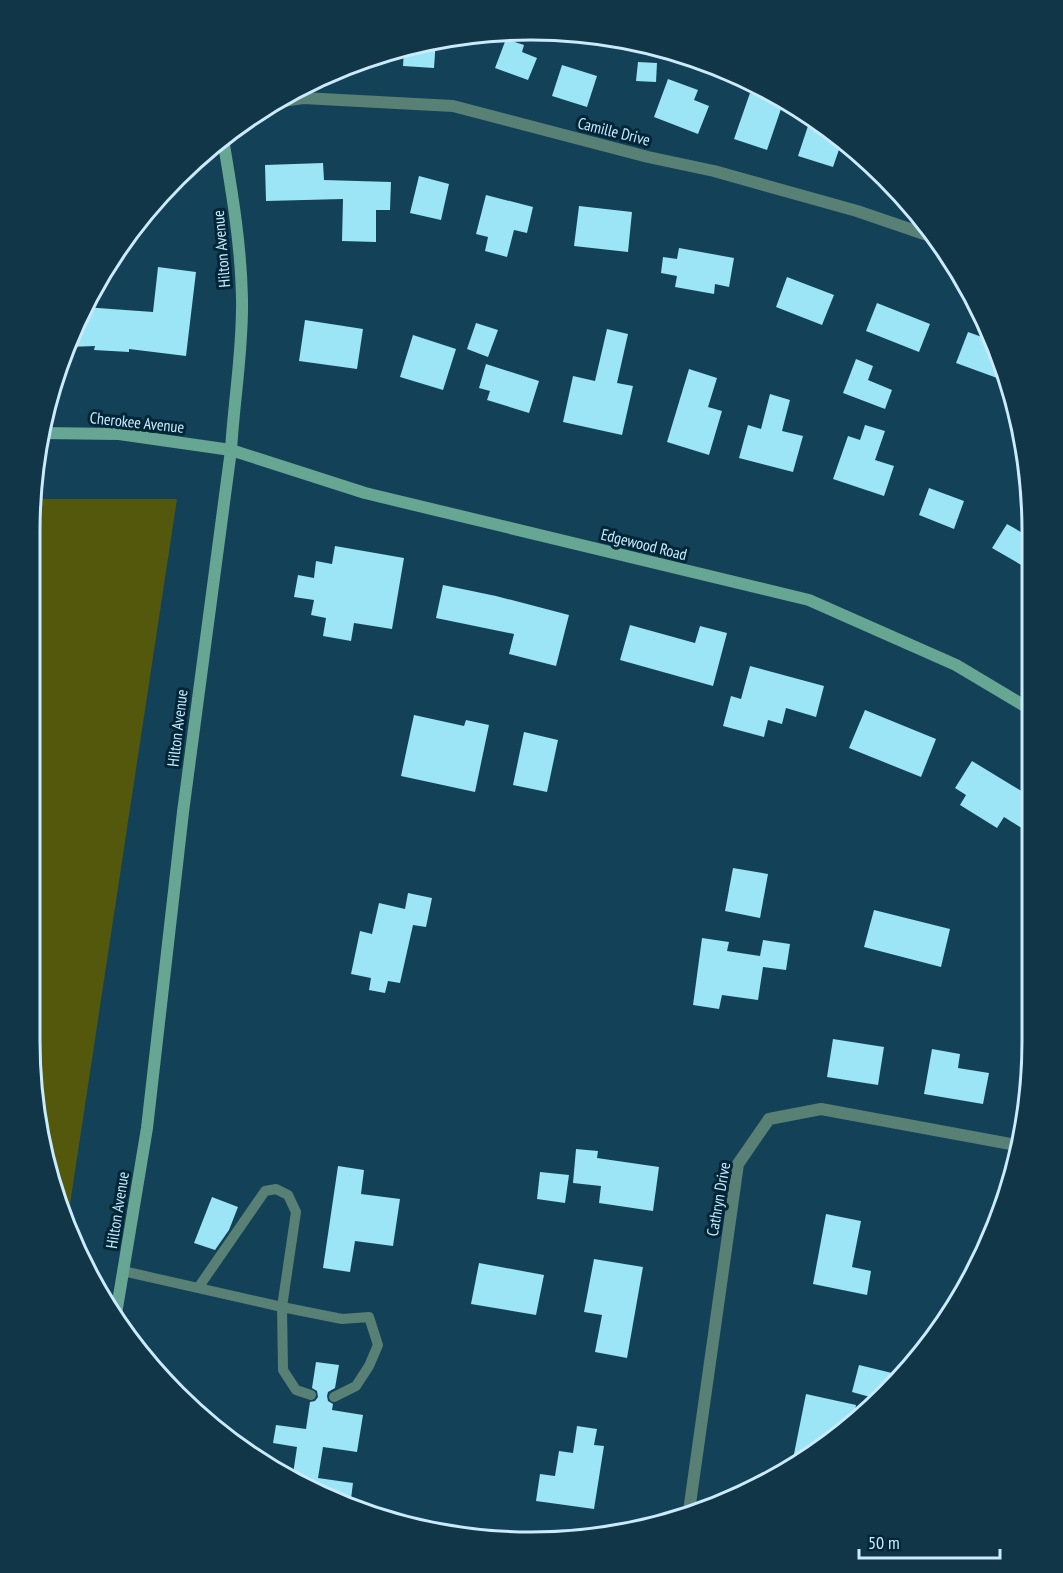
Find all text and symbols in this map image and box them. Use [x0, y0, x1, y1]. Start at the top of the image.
street label: Camille Drive [576, 112, 652, 150]
street label: Hilton Avenue [208, 210, 234, 288]
street label: Cherokee Avenue [89, 407, 185, 437]
street label: Edgewood Road [599, 524, 689, 564]
street label: Hilton Avenue [162, 688, 192, 768]
street label: Cathryn Drive [702, 1160, 734, 1238]
street label: Hilton Avenue [101, 1170, 133, 1250]
scale bar [859, 1522, 1000, 1560]
text: 50 m [868, 1531, 900, 1554]

